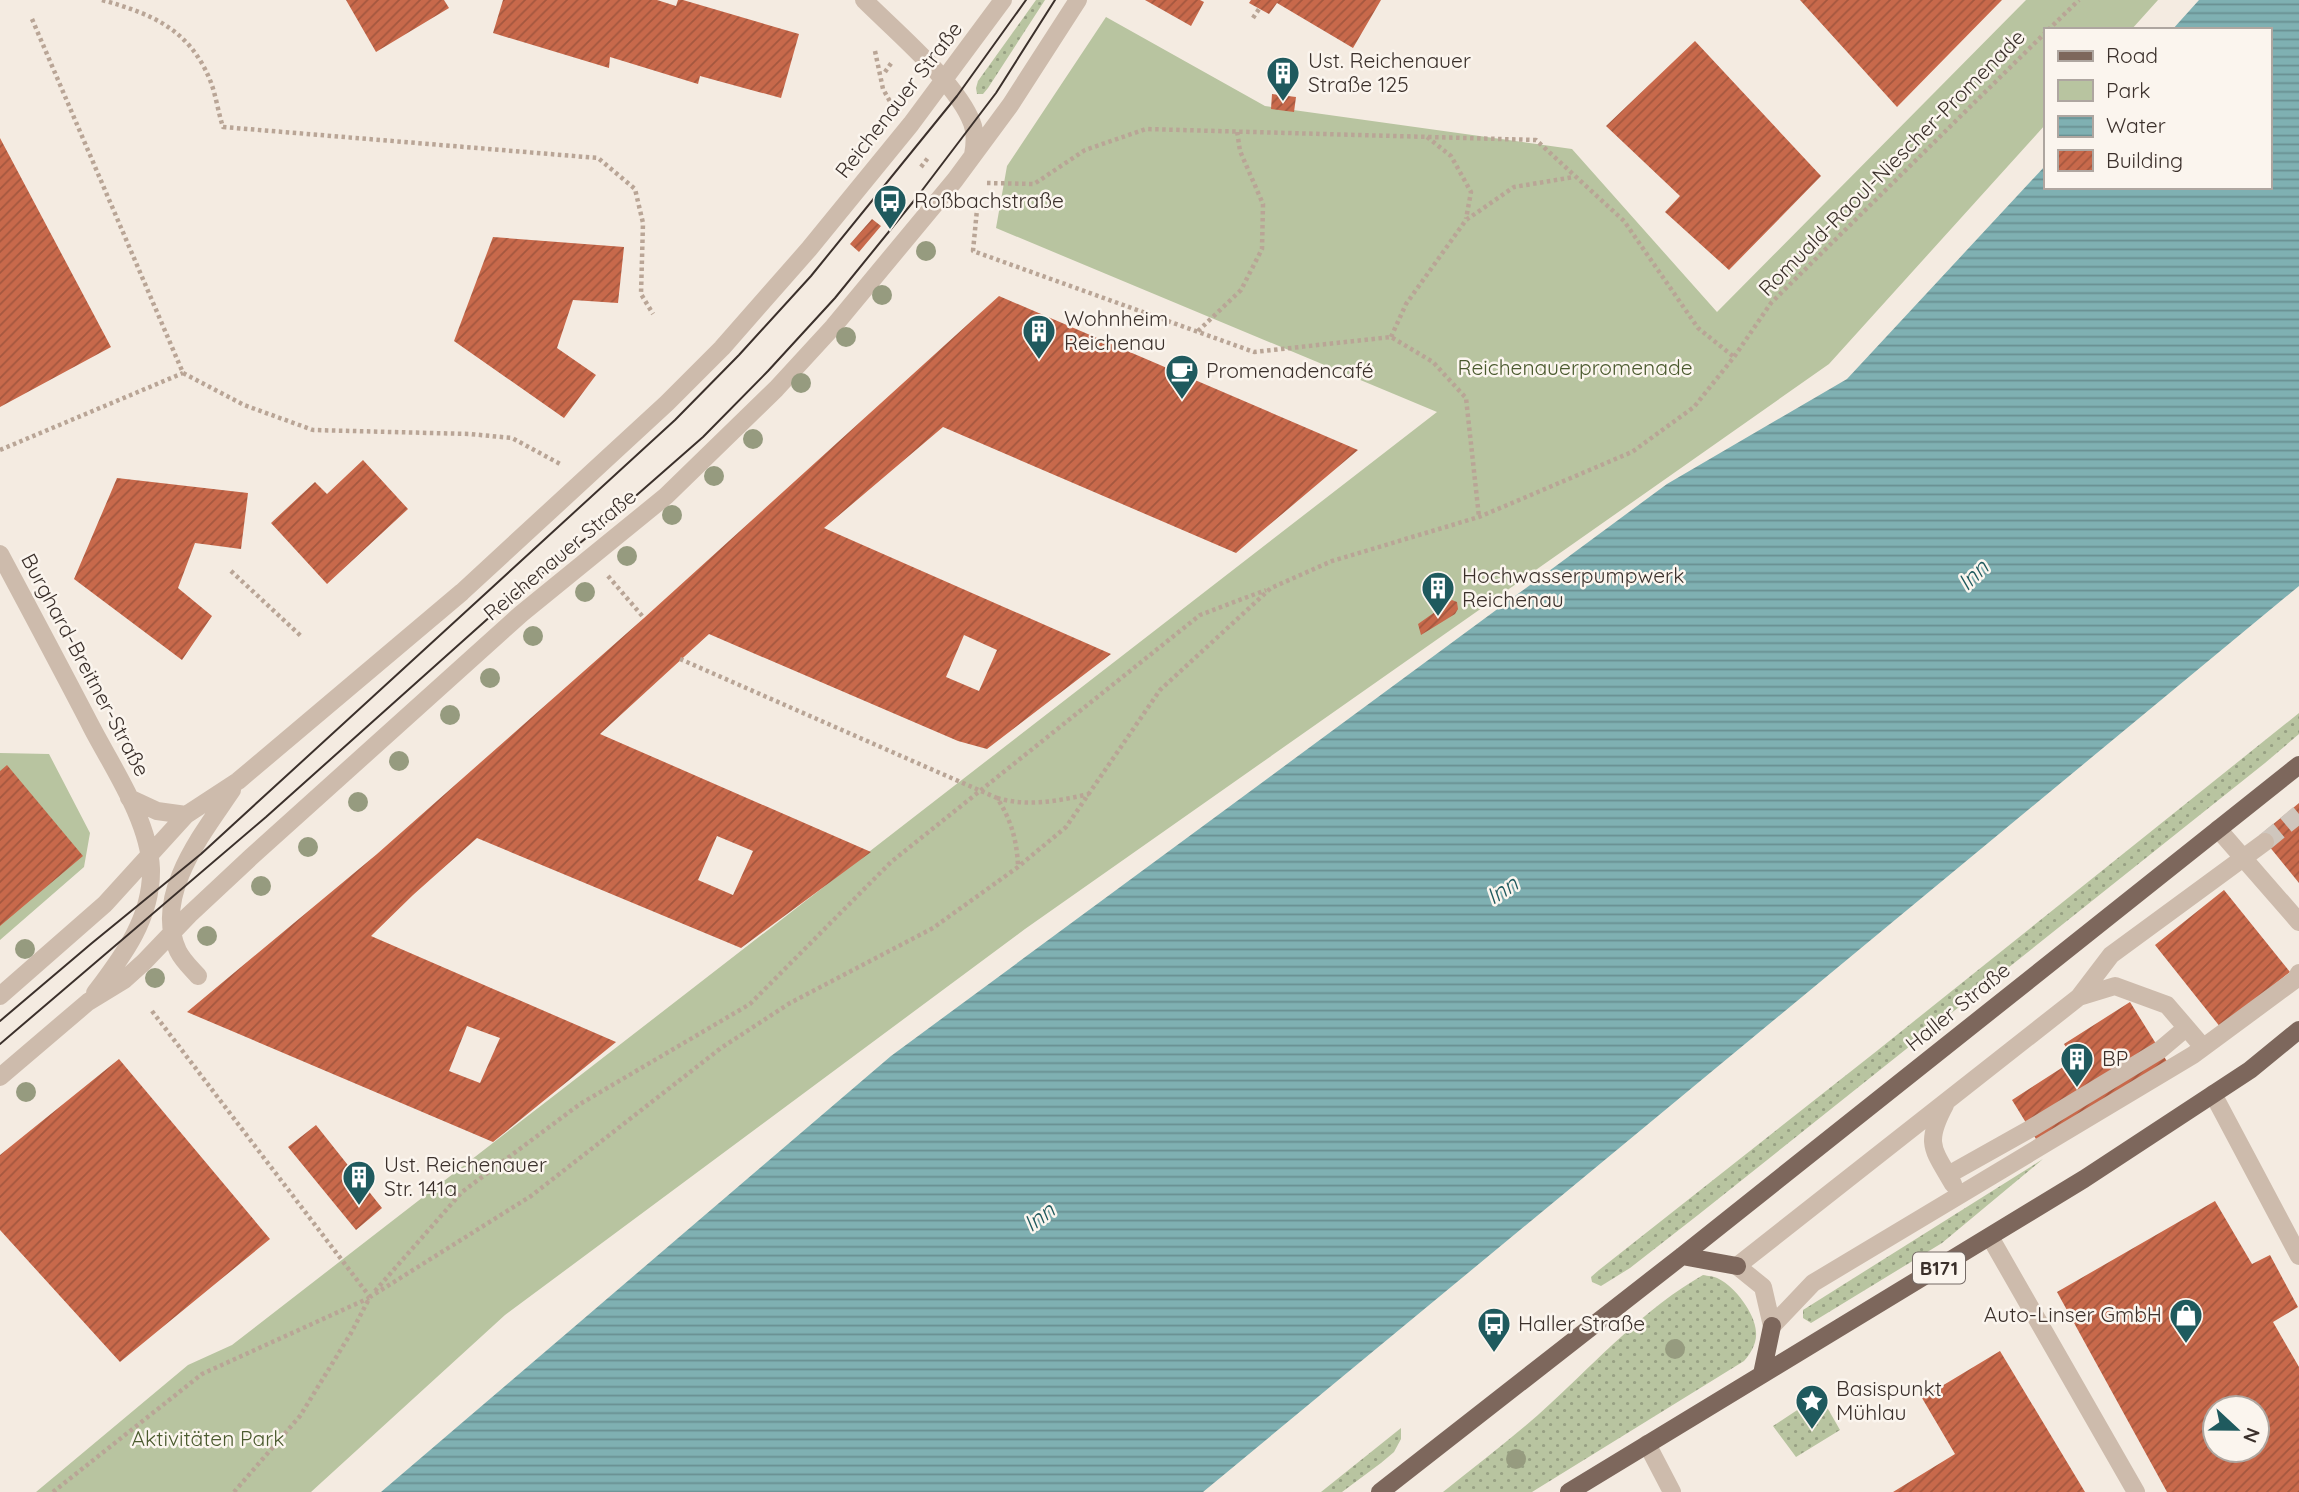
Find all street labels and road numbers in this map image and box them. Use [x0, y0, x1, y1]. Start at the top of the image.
street label: Reichenauer Straße [829, 16, 967, 183]
street label: Romuald-Raoul-Niescher-Promenade [1753, 24, 2030, 301]
street label: Reichenauer Straße [478, 483, 641, 626]
street label: Burghard-Breitner-Straße [16, 549, 156, 780]
street label: Haller Straße [1900, 956, 2015, 1056]
road number: B171 [1913, 1252, 1965, 1284]

